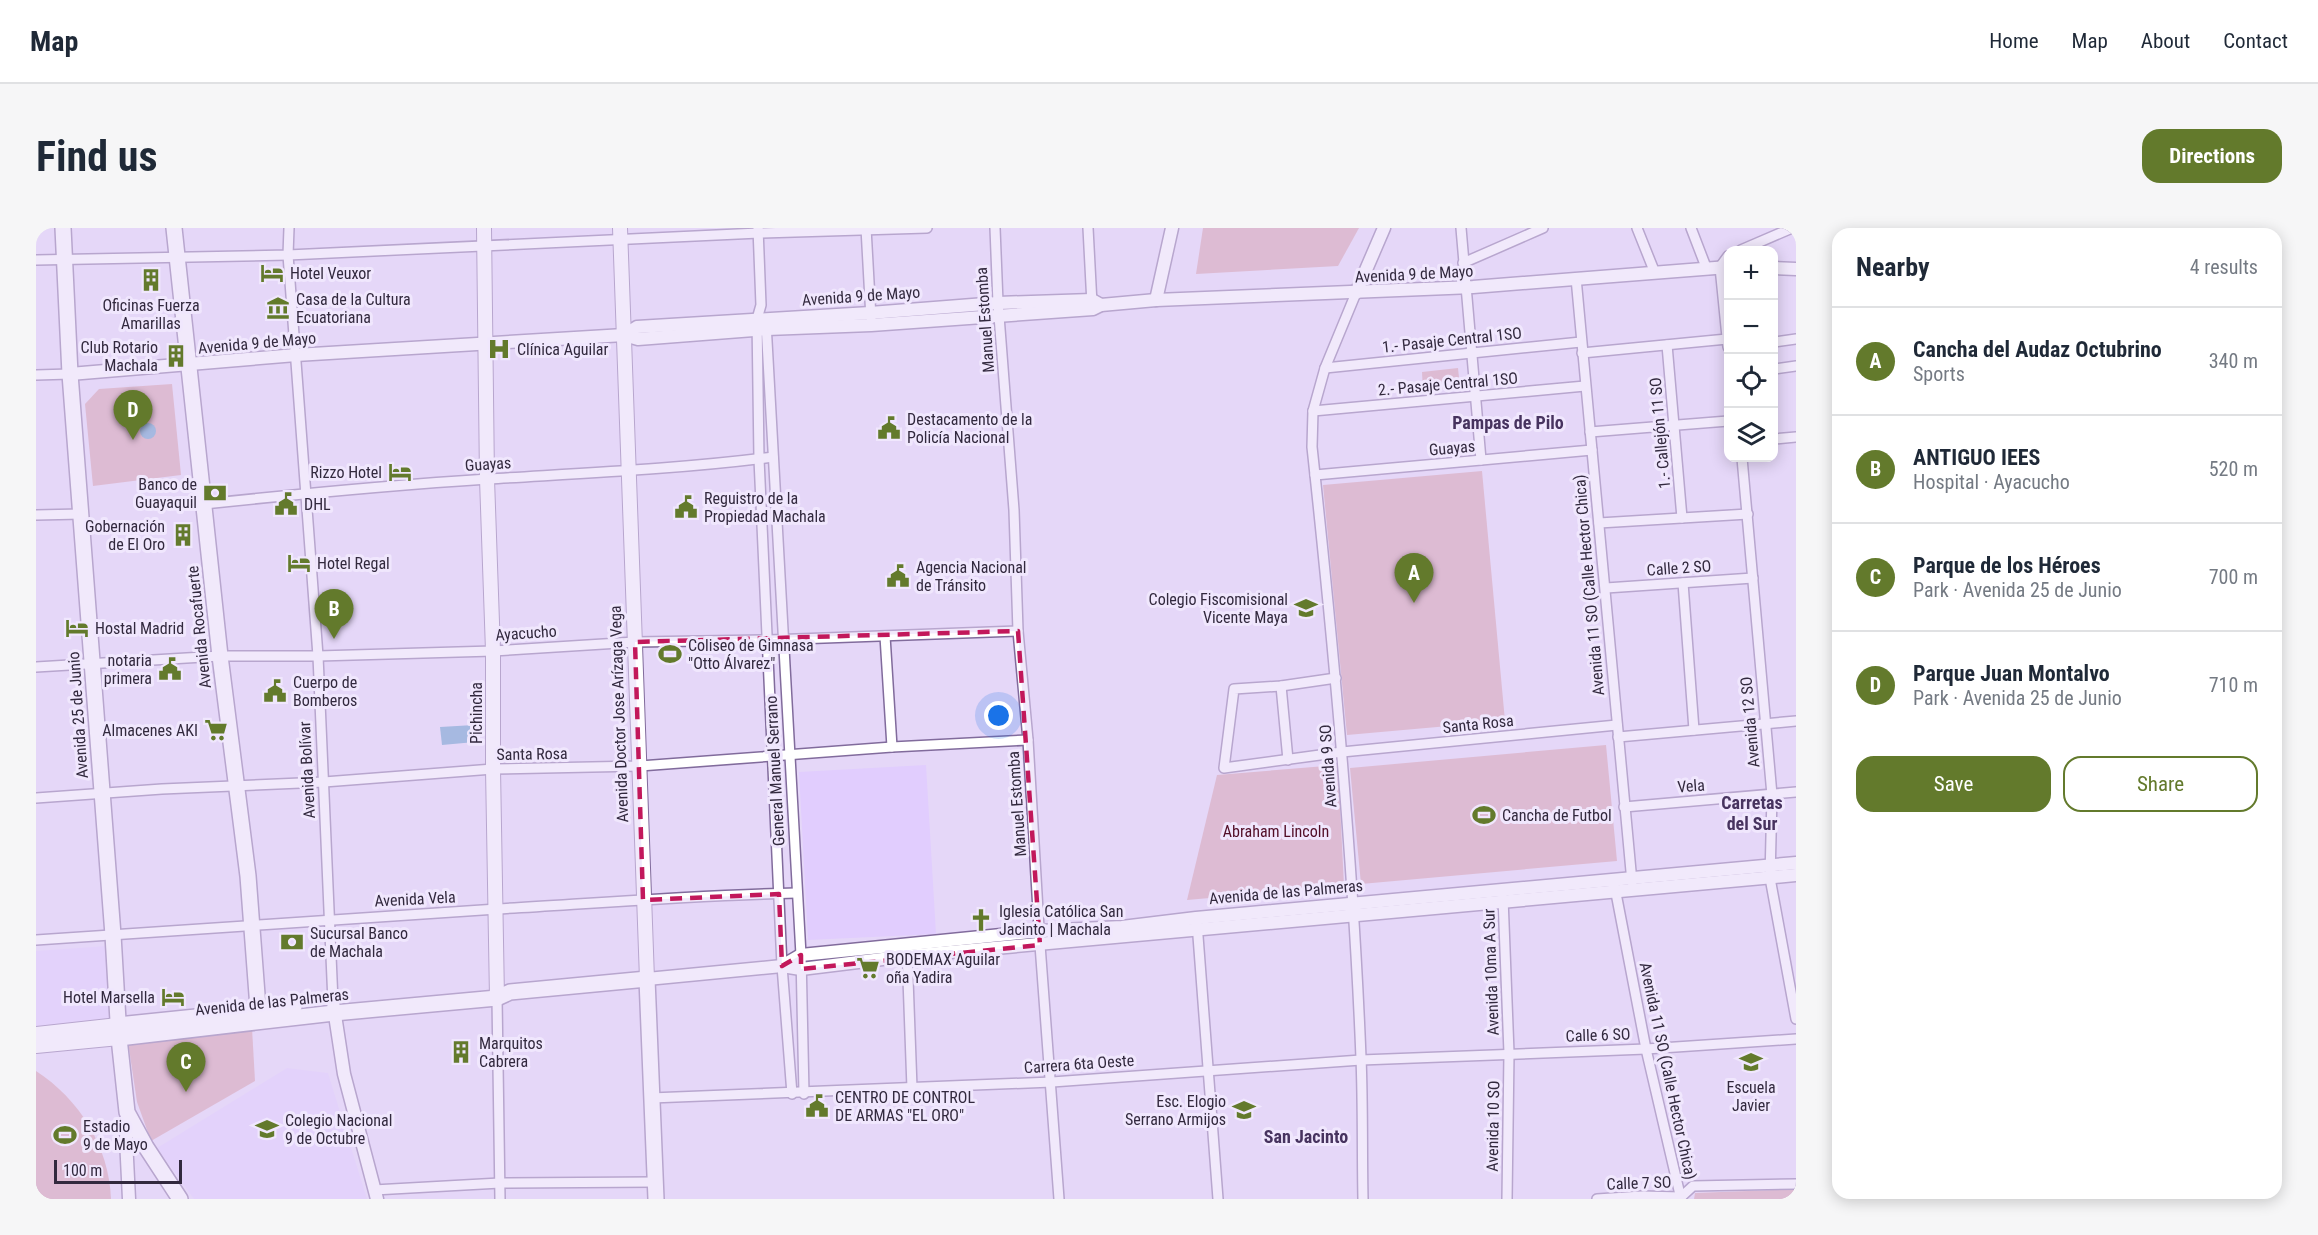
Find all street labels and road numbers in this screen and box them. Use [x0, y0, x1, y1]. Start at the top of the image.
street label: Avenida 9 de Mayo [1354, 261, 1474, 287]
street label: Manuel Estomba [972, 267, 998, 373]
street label: Avenida 9 de Mayo [801, 282, 921, 310]
street label: 1.- Pasaje Central 1SO [1381, 323, 1523, 357]
street label: Avenida 9 de Mayo [197, 328, 317, 358]
street label: 2.- Pasaje Central 1SO [1377, 368, 1519, 400]
street label: 1.- Callejón 11 SO [1646, 377, 1674, 489]
street label: Guayas [1428, 437, 1476, 459]
street label: Guayas [464, 453, 512, 475]
street label: Avenida 11 SO (Calle Hector Chica) [1570, 474, 1608, 696]
street label: Calle 2 SO [1646, 556, 1712, 580]
street label: Avenida Rocafuerte [183, 565, 215, 689]
street label: Avenida Doctor Jose Arízaga Vega [606, 605, 632, 823]
street label: Ayacucho [495, 621, 557, 645]
street label: Avenida 25 de Junio [64, 651, 92, 779]
street label: Avenida 12 SO [1737, 676, 1763, 768]
street label: Pichincha [467, 682, 486, 744]
street label: General Manuel Serrano [762, 695, 788, 847]
street label: Santa Rosa [1442, 711, 1514, 737]
street label: Avenida Bolívar [295, 721, 319, 819]
street label: Avenida 9 SO [1316, 724, 1340, 808]
street label: Santa Rosa [496, 744, 568, 764]
street label: Manuel Estomba [1004, 751, 1030, 857]
street label: Vela [1677, 776, 1705, 796]
street label: Avenida de las Palmeras [1208, 876, 1364, 908]
street label: Avenida Vela [374, 887, 456, 911]
street label: Avenida 10ma A Sur [1479, 908, 1503, 1036]
street label: Avenida 11 SO (Calle Hector Chica) [1636, 961, 1700, 1181]
street label: Avenida de las Palmeras [194, 984, 350, 1020]
street label: Calle 6 SO [1565, 1024, 1631, 1046]
street label: Carrera 6ta Oeste [1023, 1051, 1135, 1077]
street label: Avenida 10 SO [1483, 1080, 1503, 1172]
street label: Calle 7 SO [1606, 1172, 1672, 1194]

